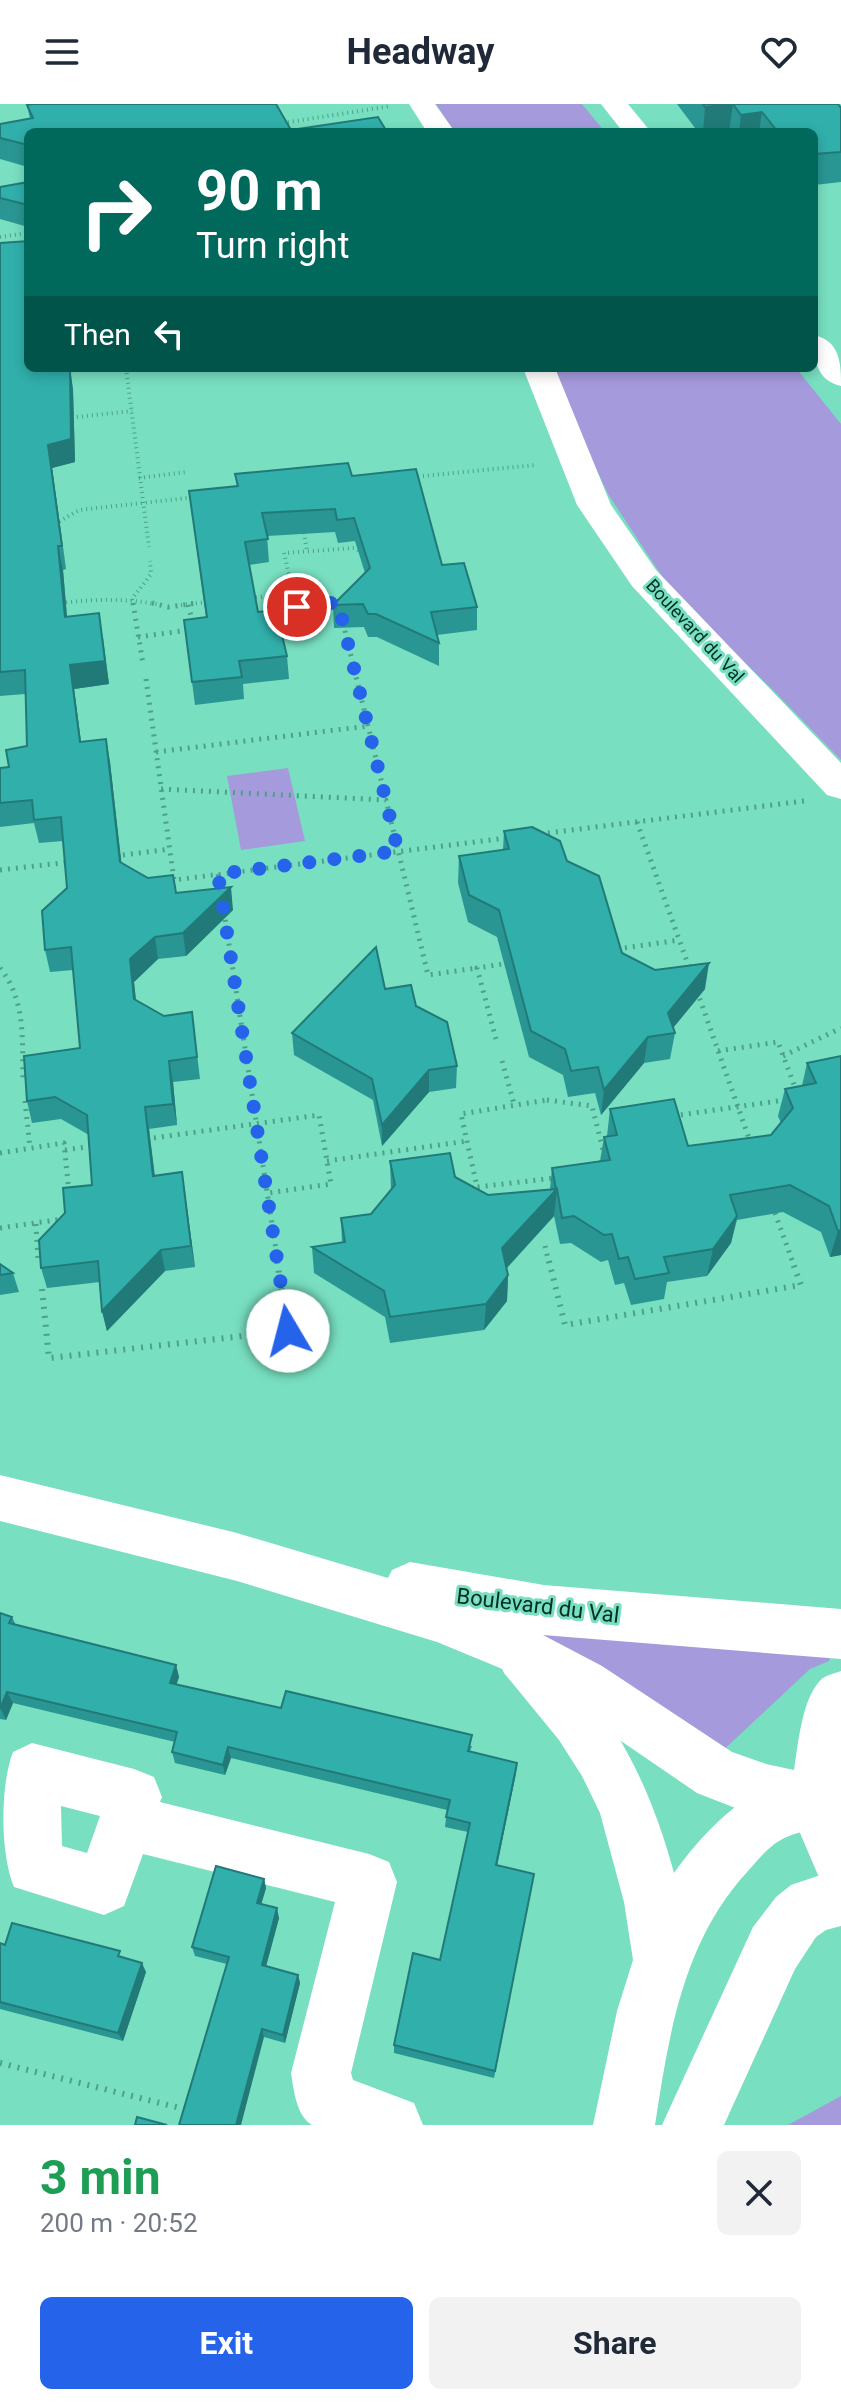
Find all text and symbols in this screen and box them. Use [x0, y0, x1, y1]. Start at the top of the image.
icon: menu [40, 30, 84, 74]
icon: heart [757, 30, 801, 74]
text: Headway [347, 31, 494, 73]
text: 90 m [196, 158, 323, 224]
icon: right [64, 160, 168, 264]
text: Turn right [196, 225, 349, 267]
icon: left [147, 312, 191, 356]
text: Then [64, 317, 131, 352]
pin [263, 573, 331, 641]
street label: Boulevard du Val [642, 575, 749, 687]
icon: arrive [275, 585, 319, 629]
position arrow [246, 1289, 330, 1373]
street label: Boulevard du Val [455, 1583, 621, 1628]
text: 3 min [40, 2149, 161, 2206]
button: close [717, 2151, 801, 2235]
text: 200 m · 20:52 [40, 2208, 198, 2238]
button: Exit [40, 2297, 413, 2389]
button: Share [429, 2297, 801, 2389]

